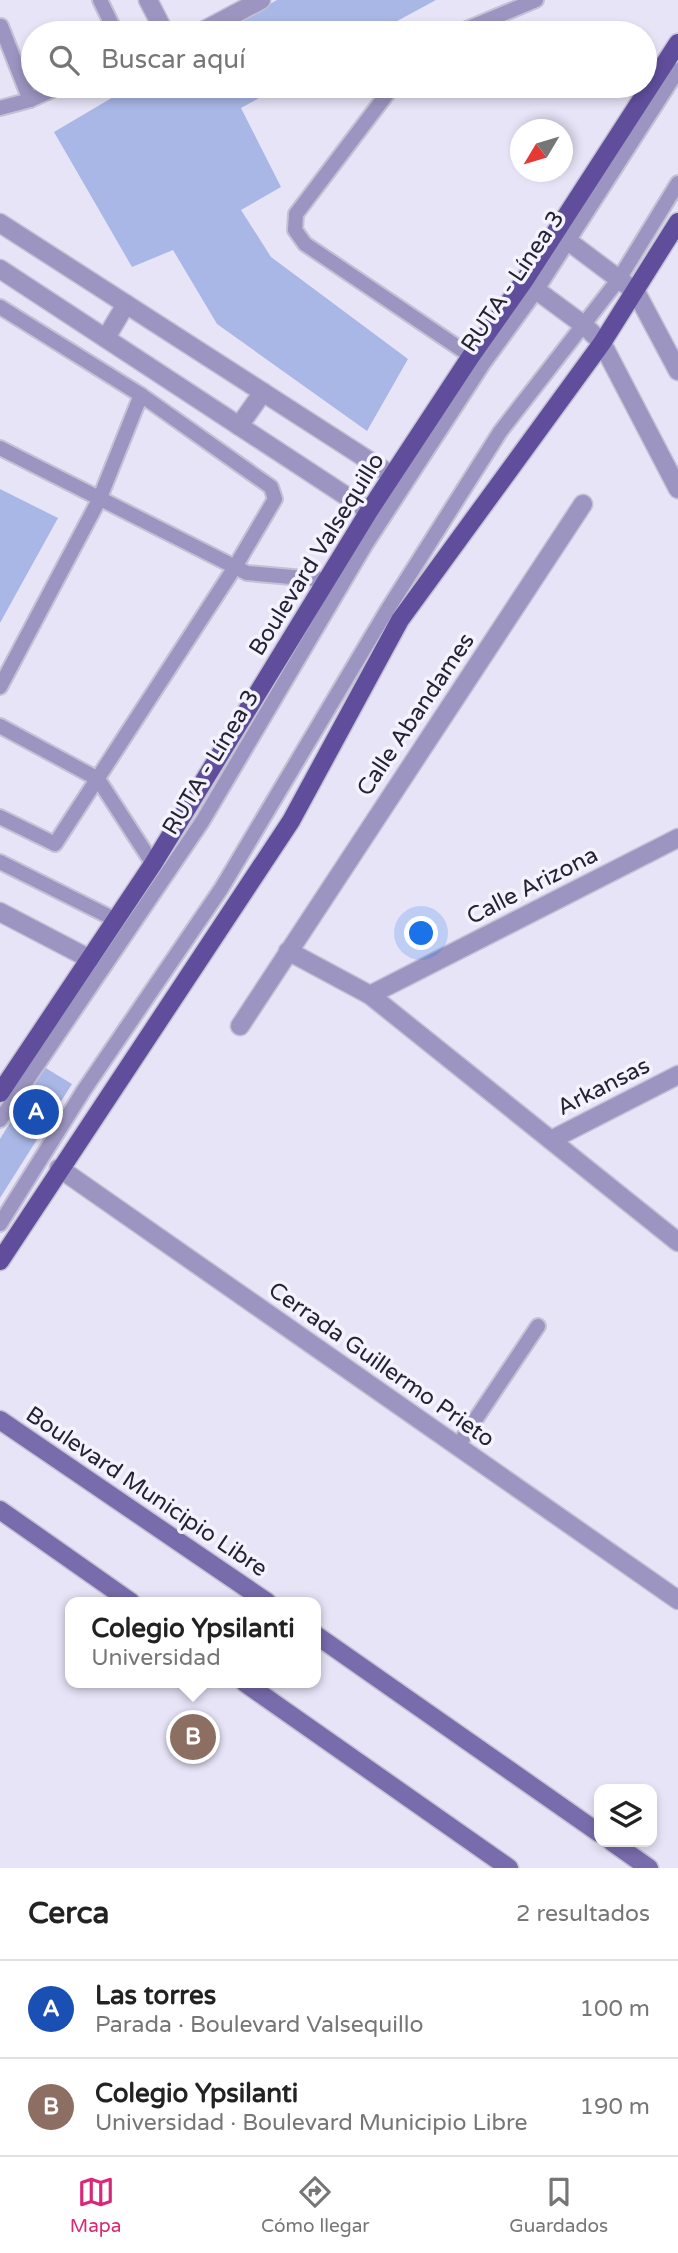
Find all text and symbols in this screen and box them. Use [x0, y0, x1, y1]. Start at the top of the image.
search box [21, 21, 657, 98]
icon: search [45, 41, 83, 79]
text: Buscar aquí [101, 44, 246, 75]
north arrow [510, 119, 573, 182]
street label: RUTA - Línea 3 [455, 206, 570, 357]
street label: Boulevard Valsequillo [243, 448, 391, 661]
street label: Calle Abandames [351, 628, 481, 801]
street label: RUTA - Línea 3 [157, 685, 265, 840]
street label: Calle Arizona [462, 841, 603, 931]
your location [404, 916, 438, 950]
street label: Arkansas [553, 1052, 654, 1122]
pin: A [13, 1086, 59, 1138]
street label: Cerrada Guillermo Prieto [263, 1276, 500, 1454]
street label: Boulevard Municipio Libre [20, 1400, 272, 1583]
popup [65, 1597, 321, 1688]
text: Colegio Ypsilanti [91, 1613, 295, 1644]
text: Universidad [91, 1644, 221, 1672]
pin: B [170, 1711, 216, 1763]
map controls [594, 1784, 657, 1847]
button: layers [594, 1784, 657, 1847]
text: Cerca [28, 1895, 109, 1932]
text: 2 resultados [516, 1900, 650, 1928]
text: Las torres [95, 1980, 216, 2011]
text: A [42, 1995, 60, 2023]
text: 100 m [580, 1995, 650, 2023]
text: Parada · Boulevard Valsequillo [95, 2011, 423, 2039]
text: Colegio Ypsilanti [95, 2078, 298, 2109]
text: B [43, 2093, 59, 2121]
text: 190 m [580, 2093, 650, 2121]
text: Universidad · Boulevard Municipio Libre [95, 2109, 527, 2137]
tab: Mapa [70, 2173, 122, 2237]
tab: Cómo llegar [261, 2173, 370, 2237]
tab: Guardados [509, 2173, 608, 2237]

